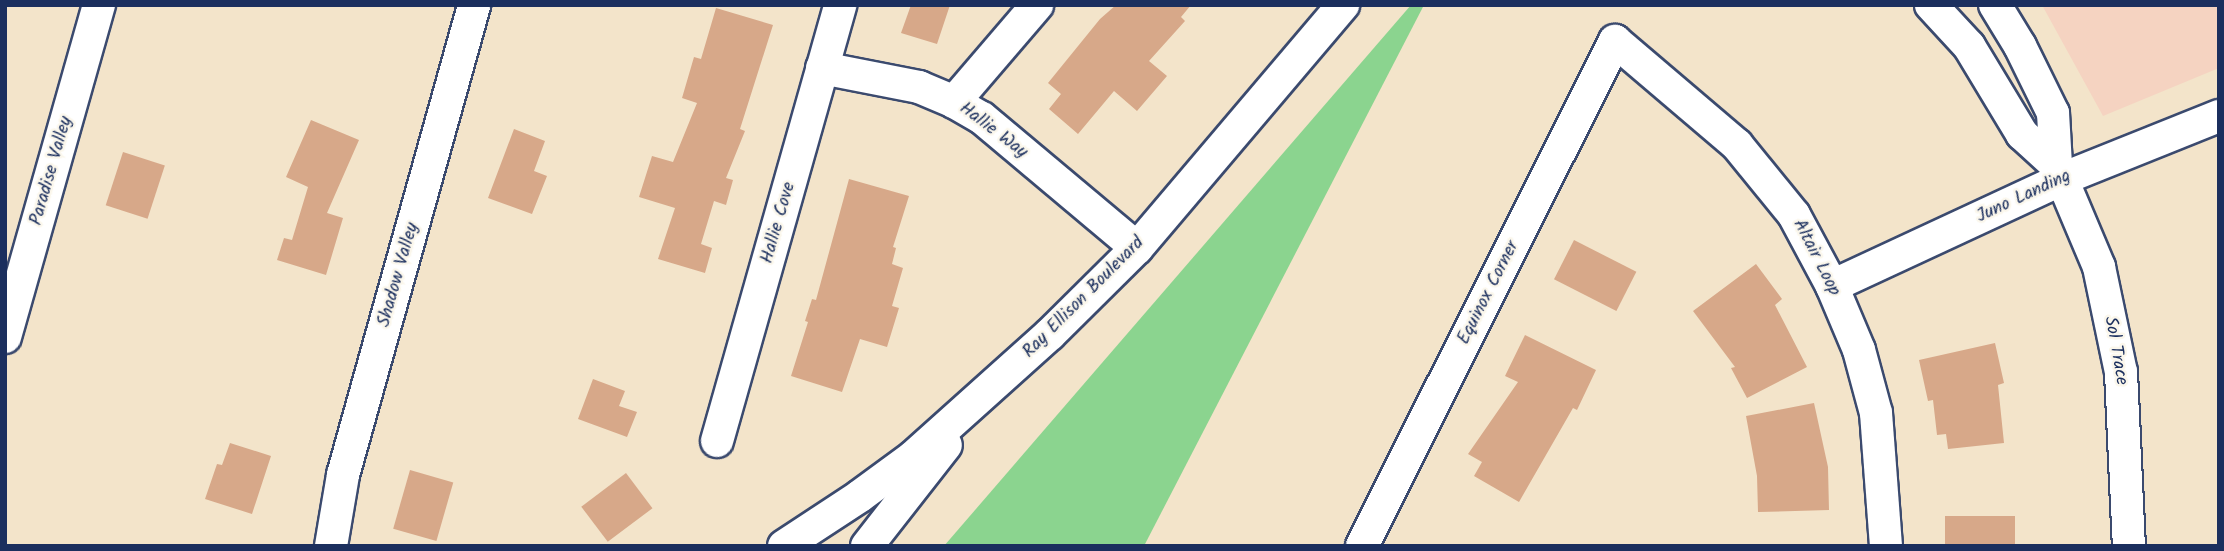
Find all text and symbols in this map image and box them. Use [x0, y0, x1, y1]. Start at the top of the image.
street label: Hallie Way [955, 98, 1031, 164]
street label: Paradise Valley [26, 114, 78, 228]
street label: Juno Landing [1974, 166, 2074, 228]
street label: Hallie Cove [757, 180, 801, 266]
street label: Altair Loop [1788, 216, 1844, 300]
street label: Shadow Valley [374, 220, 424, 330]
street label: Ray Ellison Boulevard [1019, 233, 1149, 363]
street label: Equinox Corner [1454, 238, 1524, 348]
street label: Sol Trace [2098, 315, 2132, 387]

